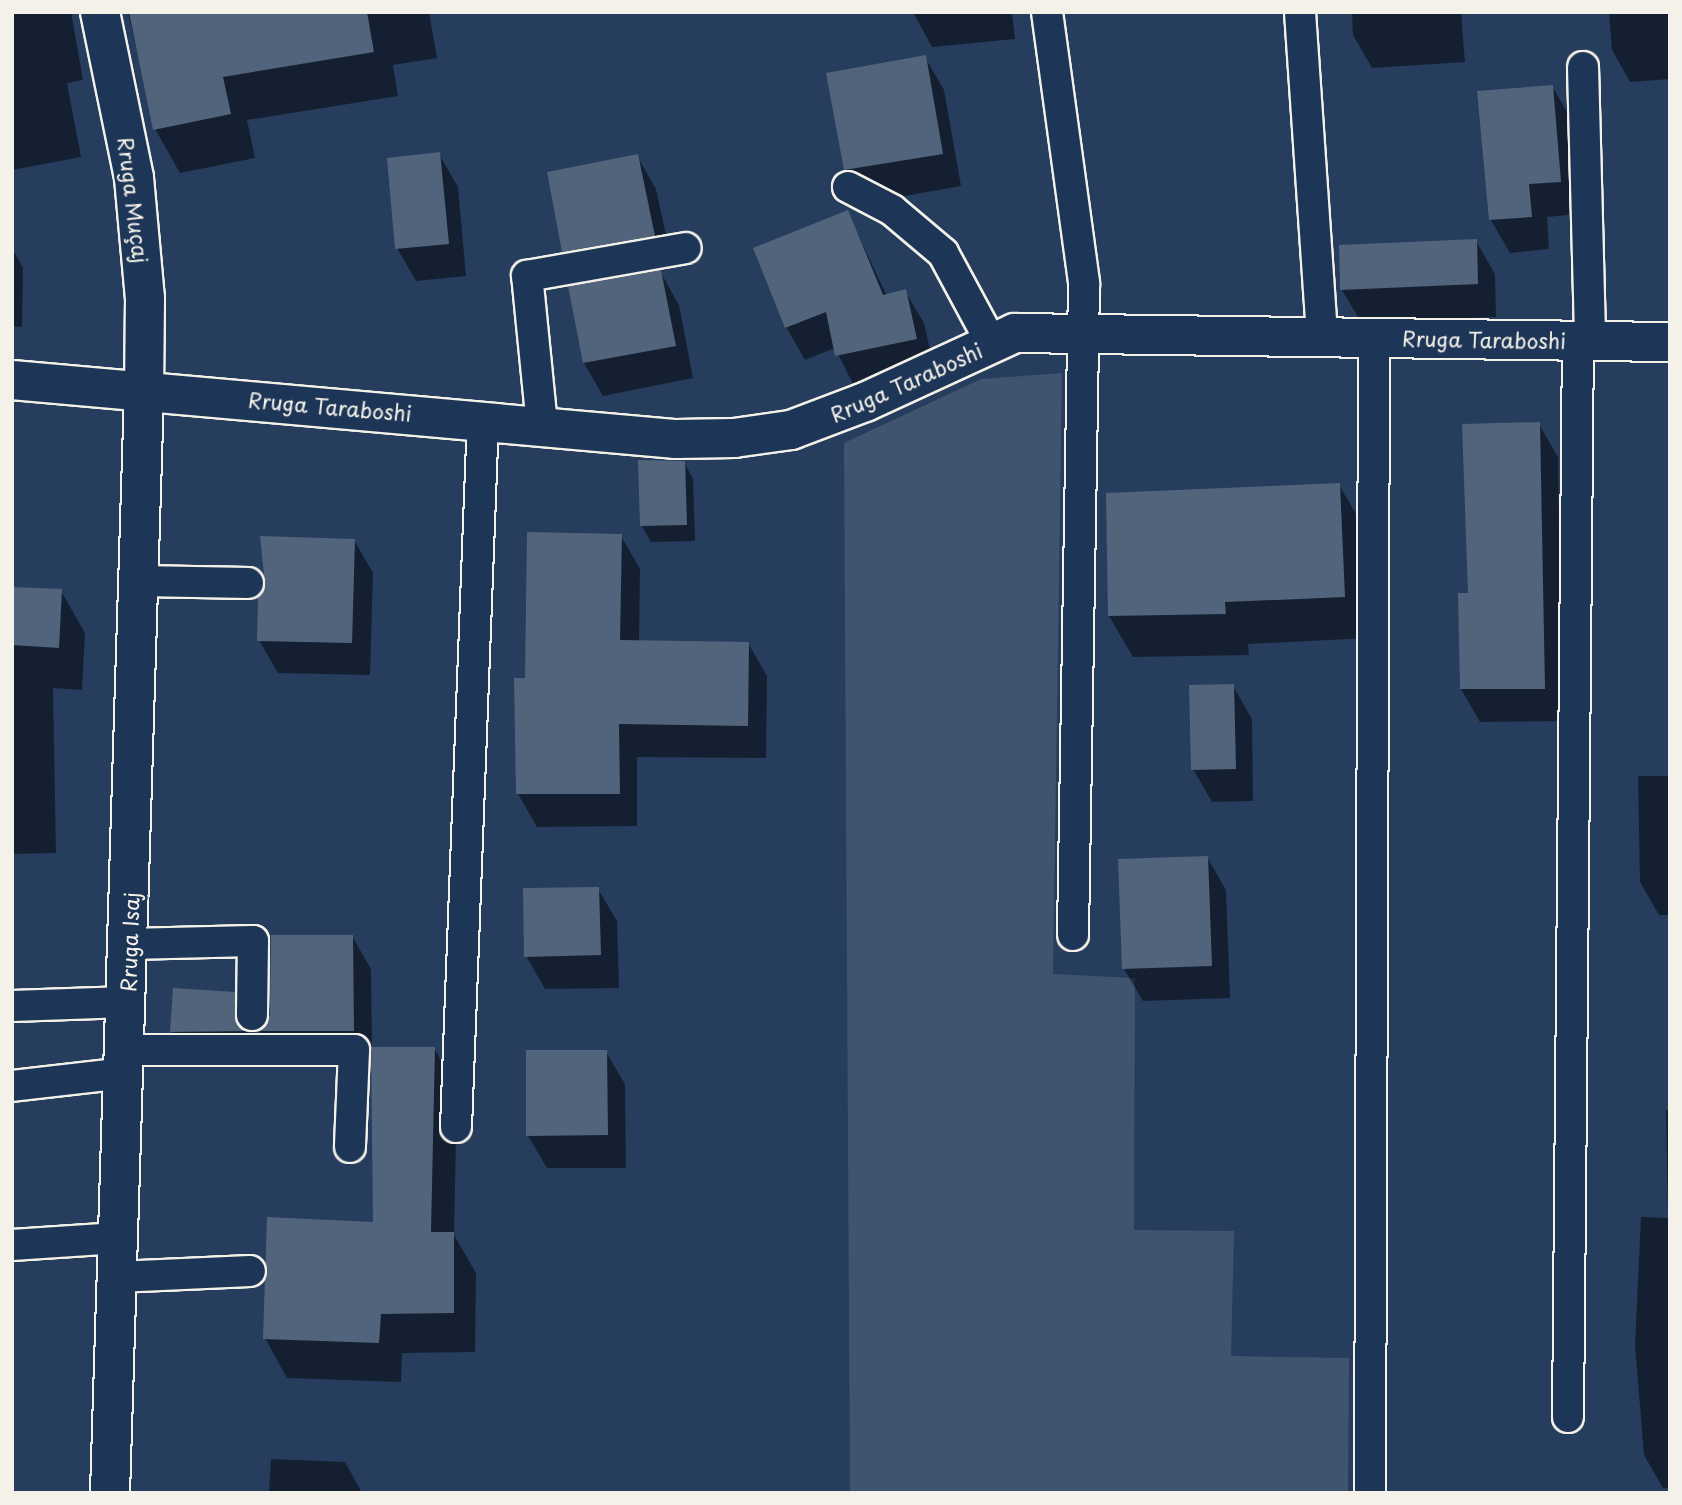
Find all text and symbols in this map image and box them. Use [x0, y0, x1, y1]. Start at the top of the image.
street label: Rruga Muçaj [114, 135, 154, 265]
street label: Rruga Taraboshi [1401, 325, 1567, 353]
street label: Rruga Taraboshi [825, 337, 987, 427]
street label: Rruga Taraboshi [247, 386, 413, 426]
street label: Rruga Isaj [115, 891, 143, 993]

